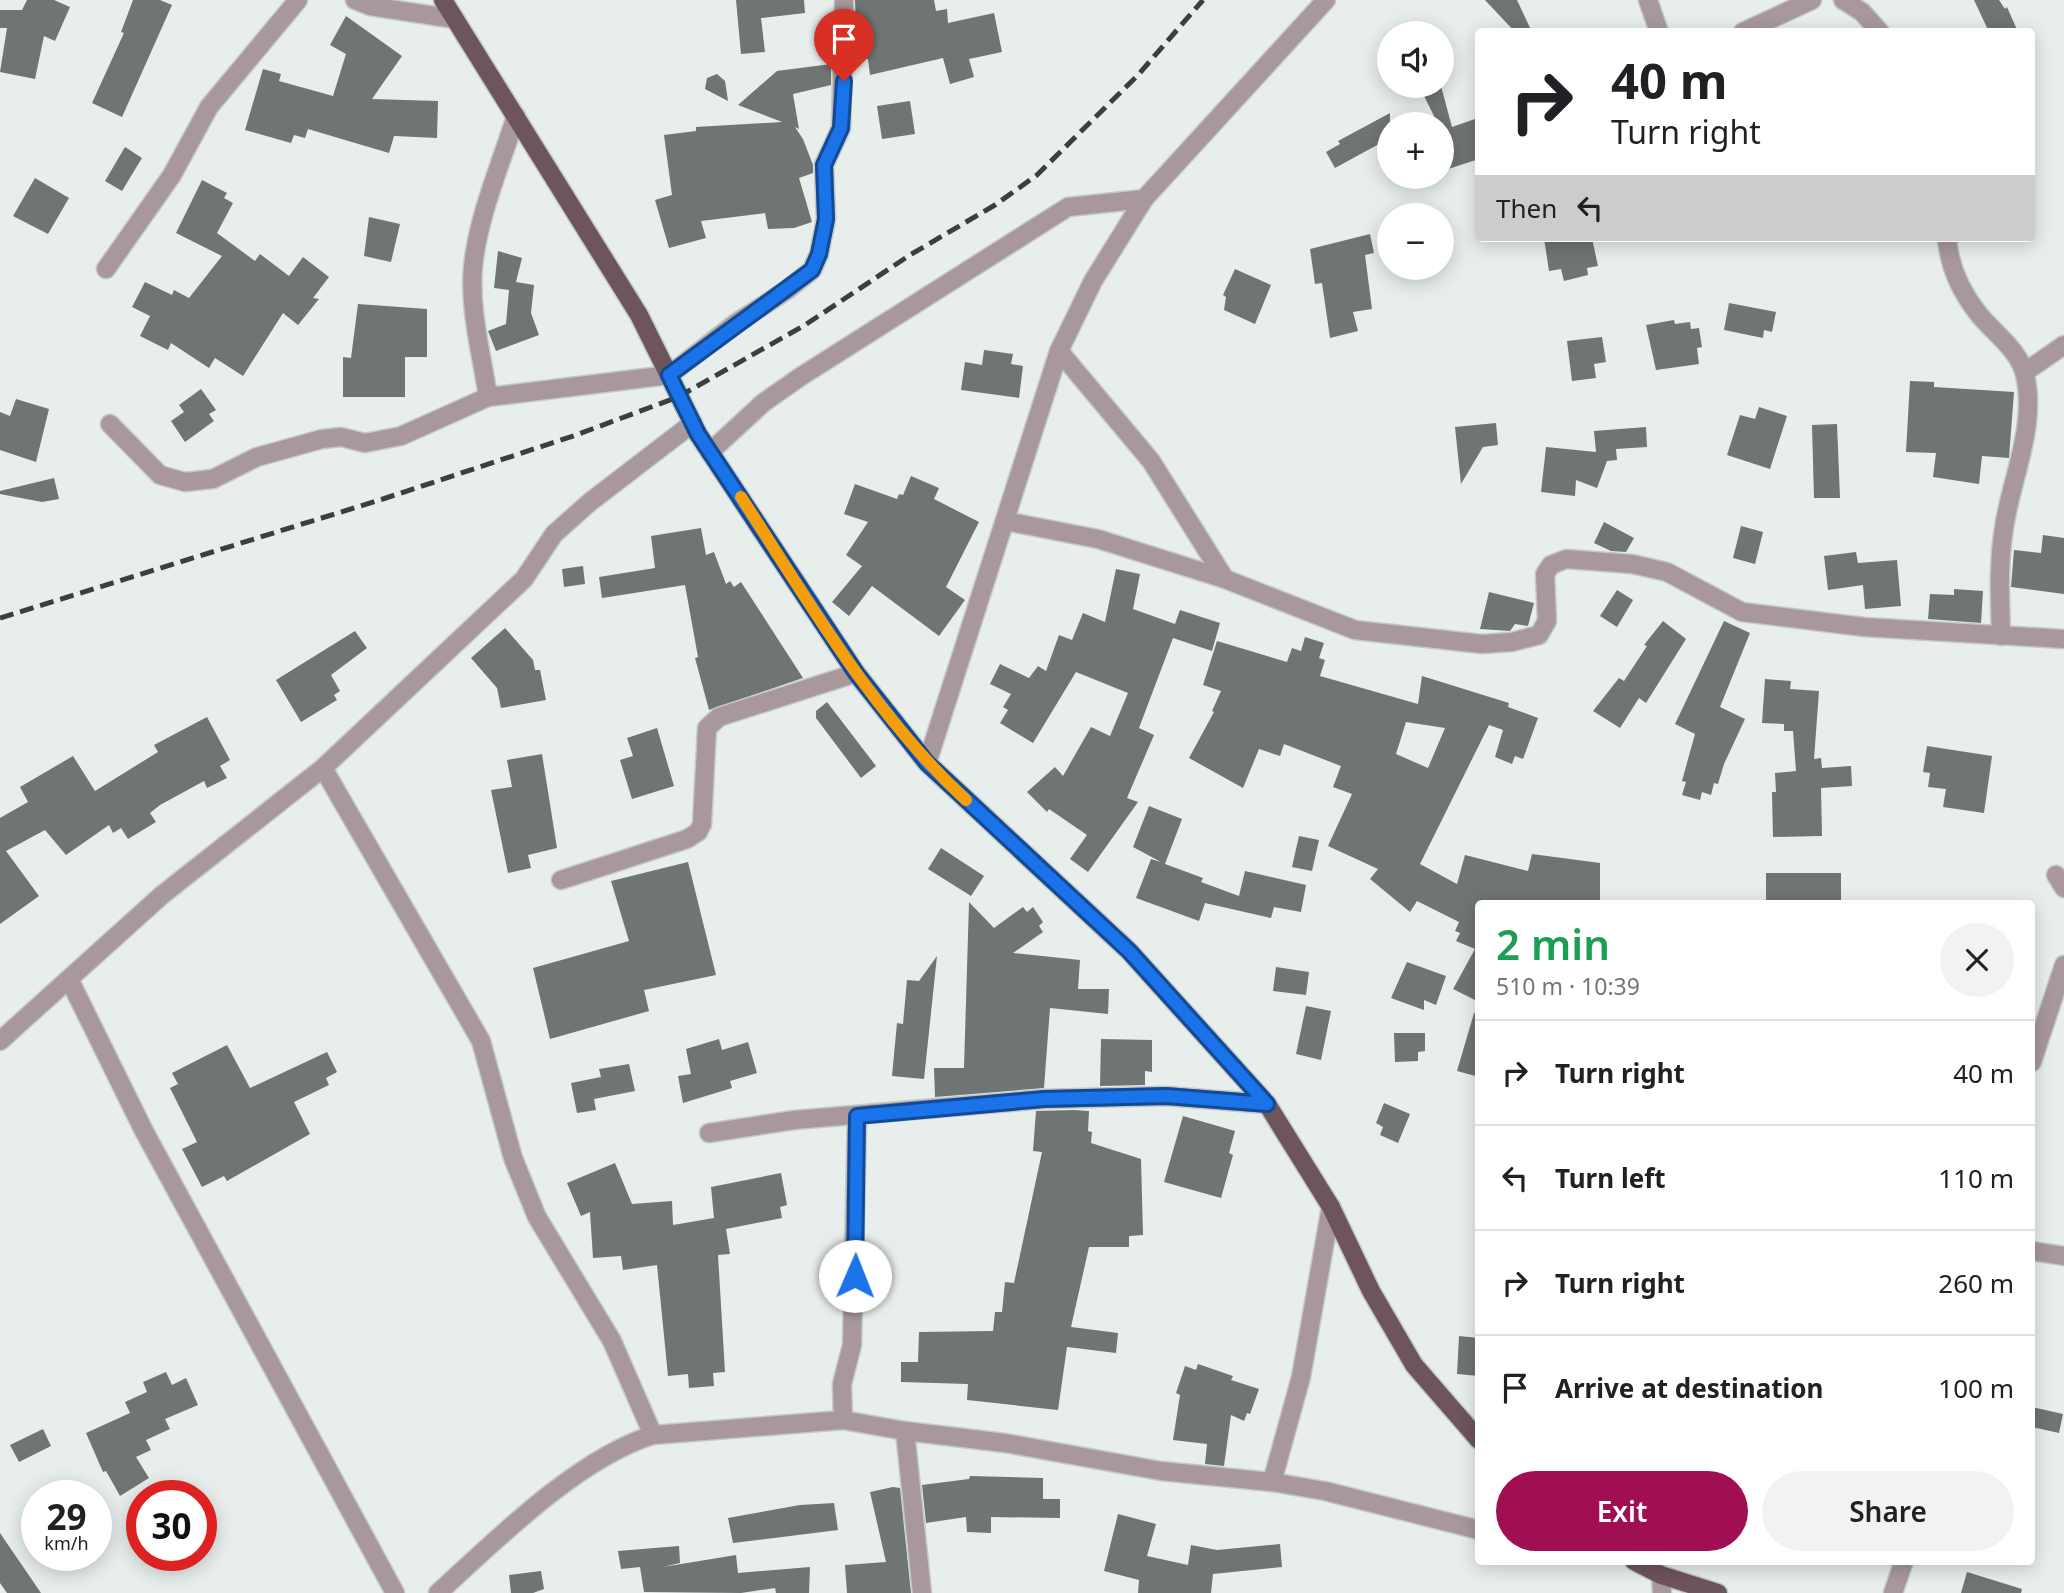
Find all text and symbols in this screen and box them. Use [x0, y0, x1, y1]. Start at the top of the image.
pin [814, 9, 874, 81]
icon: arrive [825, 20, 863, 58]
map controls [1377, 21, 1454, 280]
button: sound [1377, 21, 1454, 98]
text: 40 m [1611, 47, 1728, 113]
icon: right [1496, 56, 1587, 147]
text: Turn right [1611, 110, 1761, 153]
button: + [1377, 112, 1454, 189]
icon: left [1571, 189, 1609, 227]
text: Then [1496, 190, 1557, 226]
button: − [1377, 203, 1454, 280]
text: 2 min [1496, 915, 1610, 972]
button: close [1940, 923, 2014, 997]
text: 510 m · 10:39 [1496, 970, 1640, 1002]
icon: right [1496, 1054, 1534, 1092]
text: Turn right [1555, 1055, 1685, 1091]
text: 40 m [1953, 1055, 2014, 1091]
icon: left [1496, 1159, 1534, 1197]
text: Turn left [1555, 1160, 1666, 1196]
text: 110 m [1938, 1160, 2014, 1196]
position arrow [818, 1239, 892, 1313]
icon: right [1496, 1264, 1534, 1302]
text: Turn right [1555, 1265, 1685, 1301]
text: 260 m [1938, 1265, 2014, 1301]
icon: arrive [1496, 1369, 1534, 1407]
text: Arrive at destination [1555, 1370, 1824, 1406]
text: 100 m [1938, 1370, 2014, 1406]
button: Exit [1496, 1471, 1748, 1551]
button: Share [1762, 1471, 2014, 1551]
speed limit sign: 30 [126, 1480, 217, 1571]
text: 29 [46, 1493, 87, 1540]
text: km/h [44, 1531, 89, 1555]

